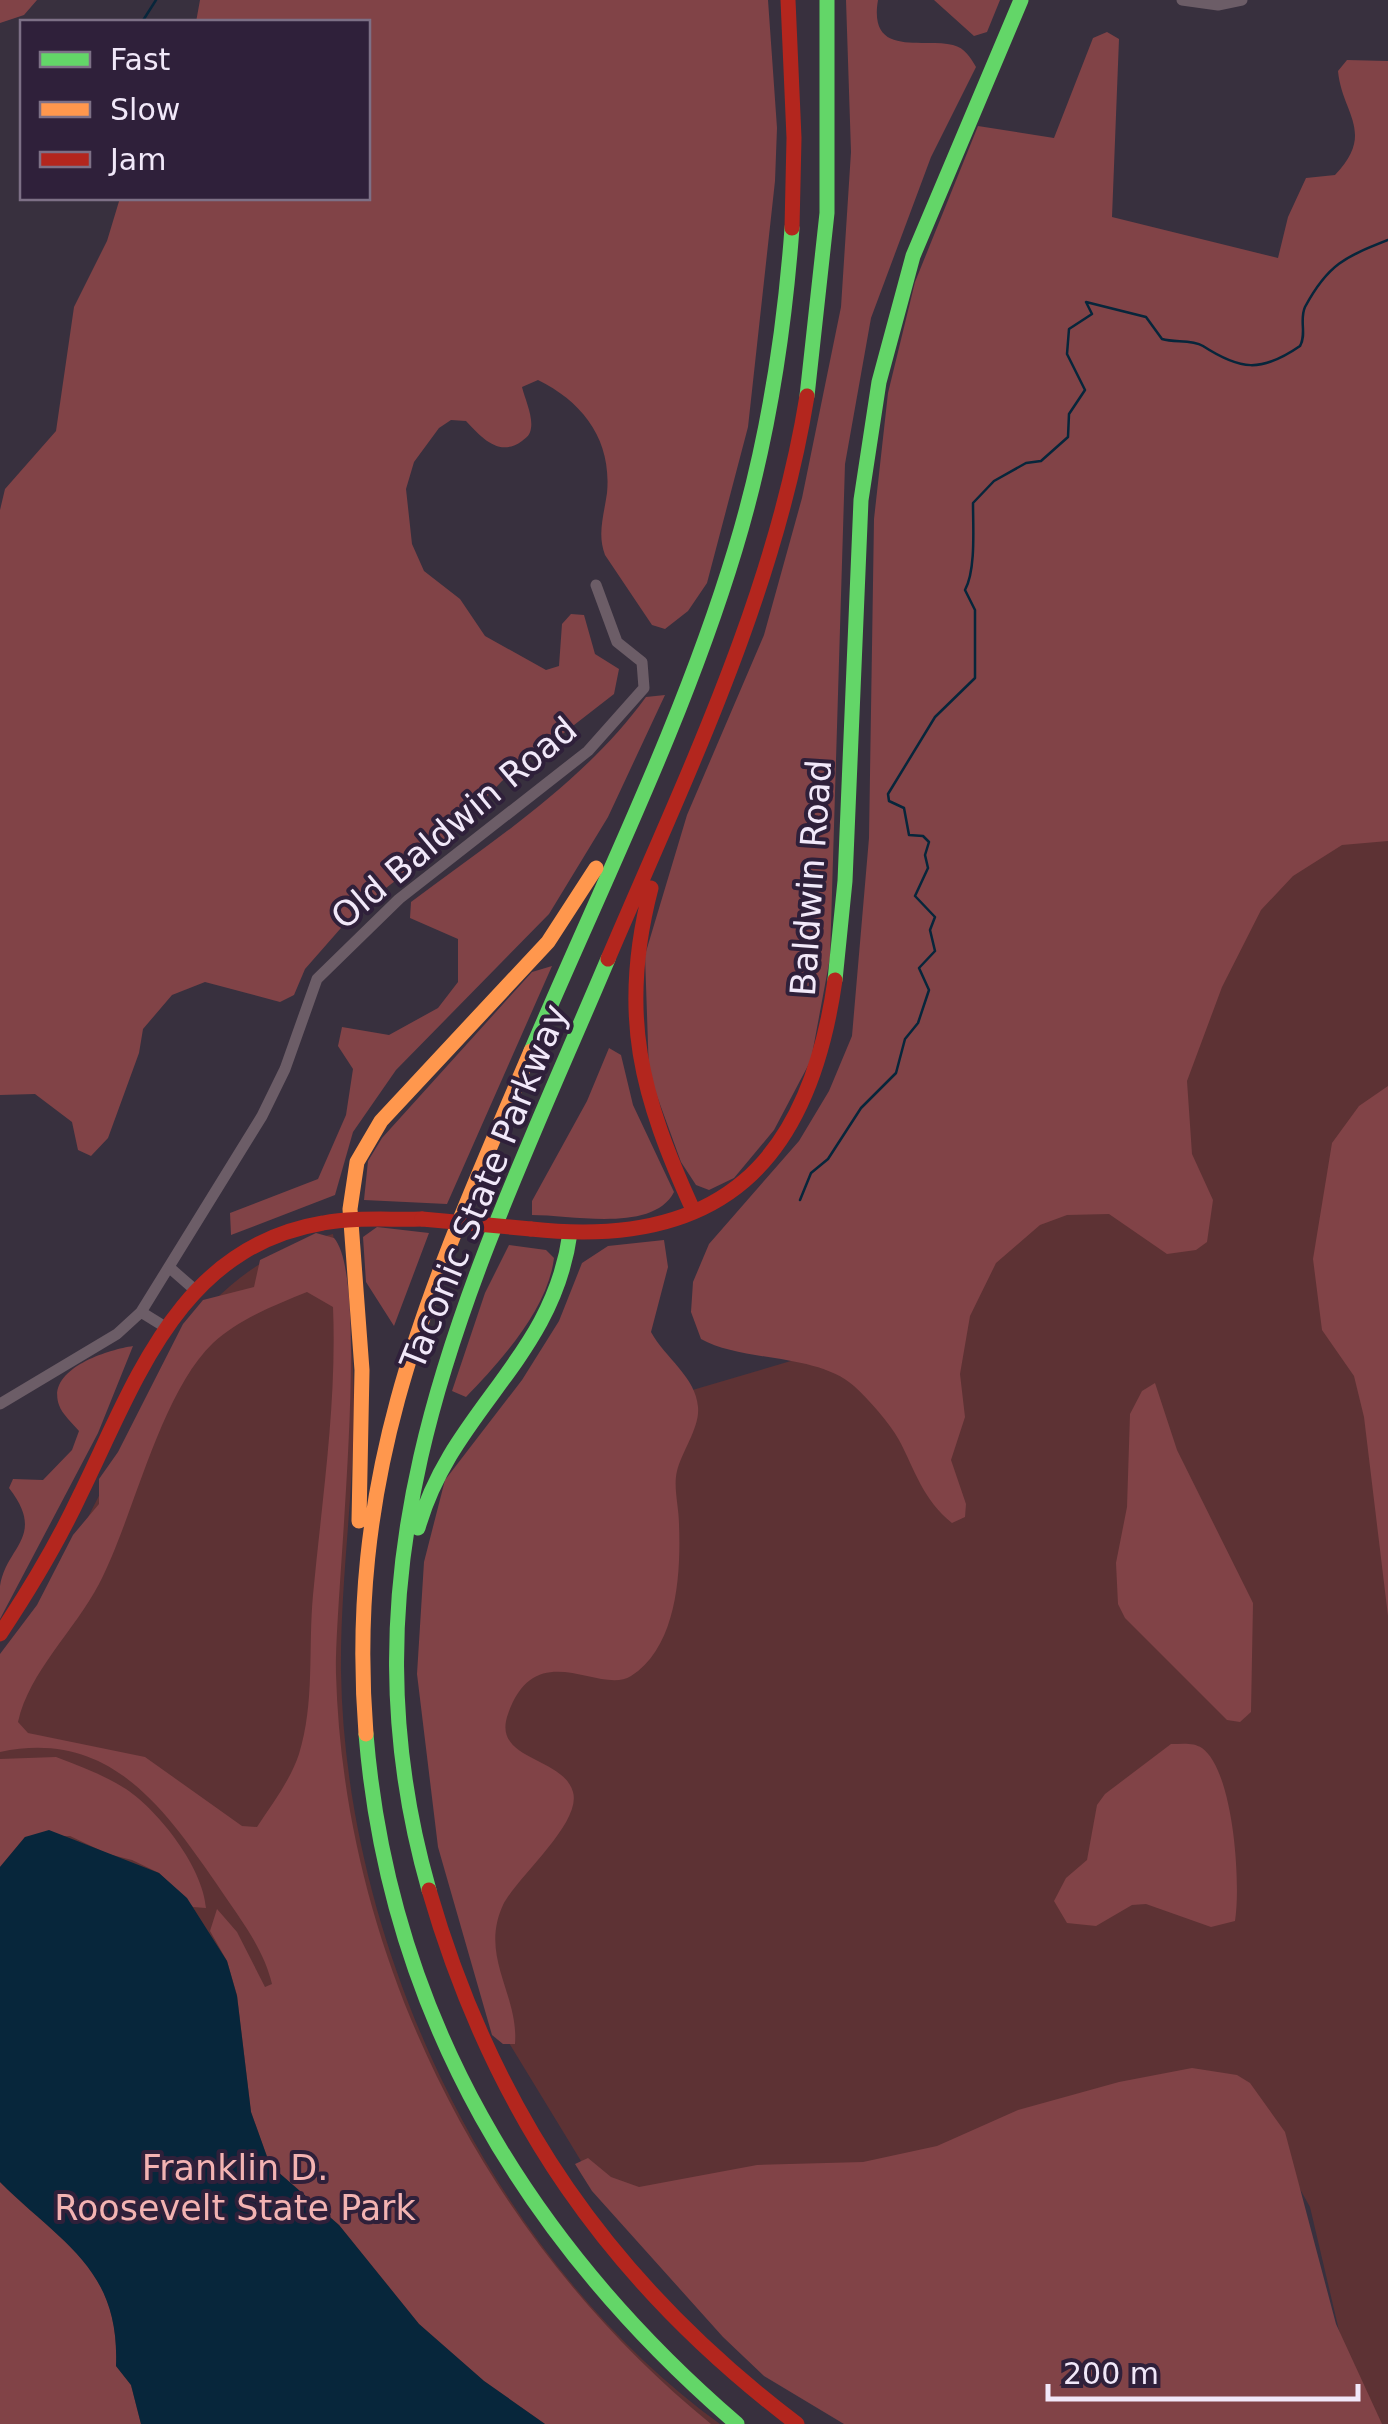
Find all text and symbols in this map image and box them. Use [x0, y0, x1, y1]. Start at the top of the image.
legend [20, 20, 370, 200]
text: Fast [110, 42, 171, 77]
text: Slow [110, 92, 180, 127]
text: Jam [108, 142, 166, 177]
street label: Old Baldwin Road [323, 709, 585, 937]
street label: Baldwin Road [783, 758, 839, 998]
street label: Taconic State Parkway [392, 999, 576, 1376]
park label: Franklin D. Roosevelt State Park [54, 2148, 417, 2228]
scale bar [1048, 2339, 1358, 2401]
text: 200 m [1063, 2356, 1159, 2391]

